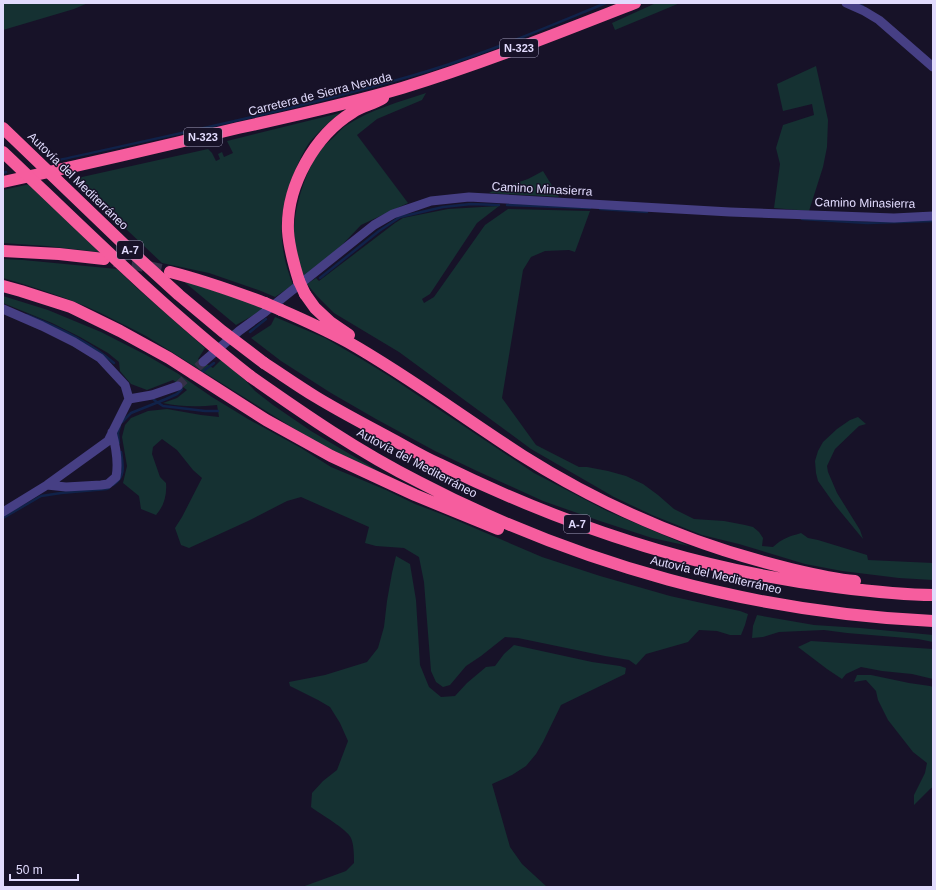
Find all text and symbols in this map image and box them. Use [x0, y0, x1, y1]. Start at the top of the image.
road number: N-323 [500, 39, 538, 57]
street label: Carretera de Sierra Nevada [247, 69, 394, 119]
road number: N-323 [184, 128, 222, 146]
street label: Autovía del Mediterráneo [25, 129, 131, 233]
street label: Camino Minasierra [491, 179, 593, 199]
street label: Camino Minasierra [815, 195, 916, 211]
road number: A-7 [117, 241, 143, 259]
street label: Autovía del Mediterráneo [355, 425, 480, 501]
road number: A-7 [564, 515, 590, 533]
street label: Autovía del Mediterráneo [649, 553, 783, 597]
scale bar [10, 856, 78, 882]
text: 50 m [16, 863, 43, 877]

